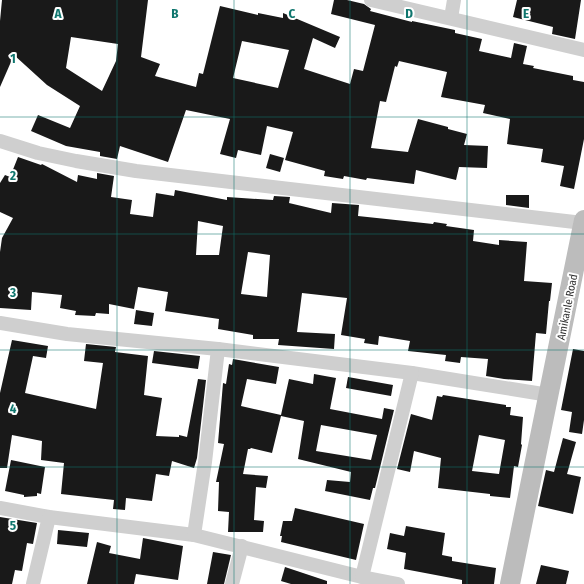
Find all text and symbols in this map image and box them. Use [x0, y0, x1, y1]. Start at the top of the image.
text: A [53, 6, 62, 21]
text: B [171, 6, 179, 21]
text: C [289, 6, 296, 21]
text: D [405, 6, 413, 21]
text: E [523, 6, 529, 21]
text: 1 [10, 51, 16, 66]
text: 2 [9, 168, 16, 183]
street label: Amikanle Road [555, 273, 580, 341]
text: 3 [9, 285, 16, 300]
text: 4 [10, 401, 17, 416]
text: 5 [10, 518, 16, 533]

